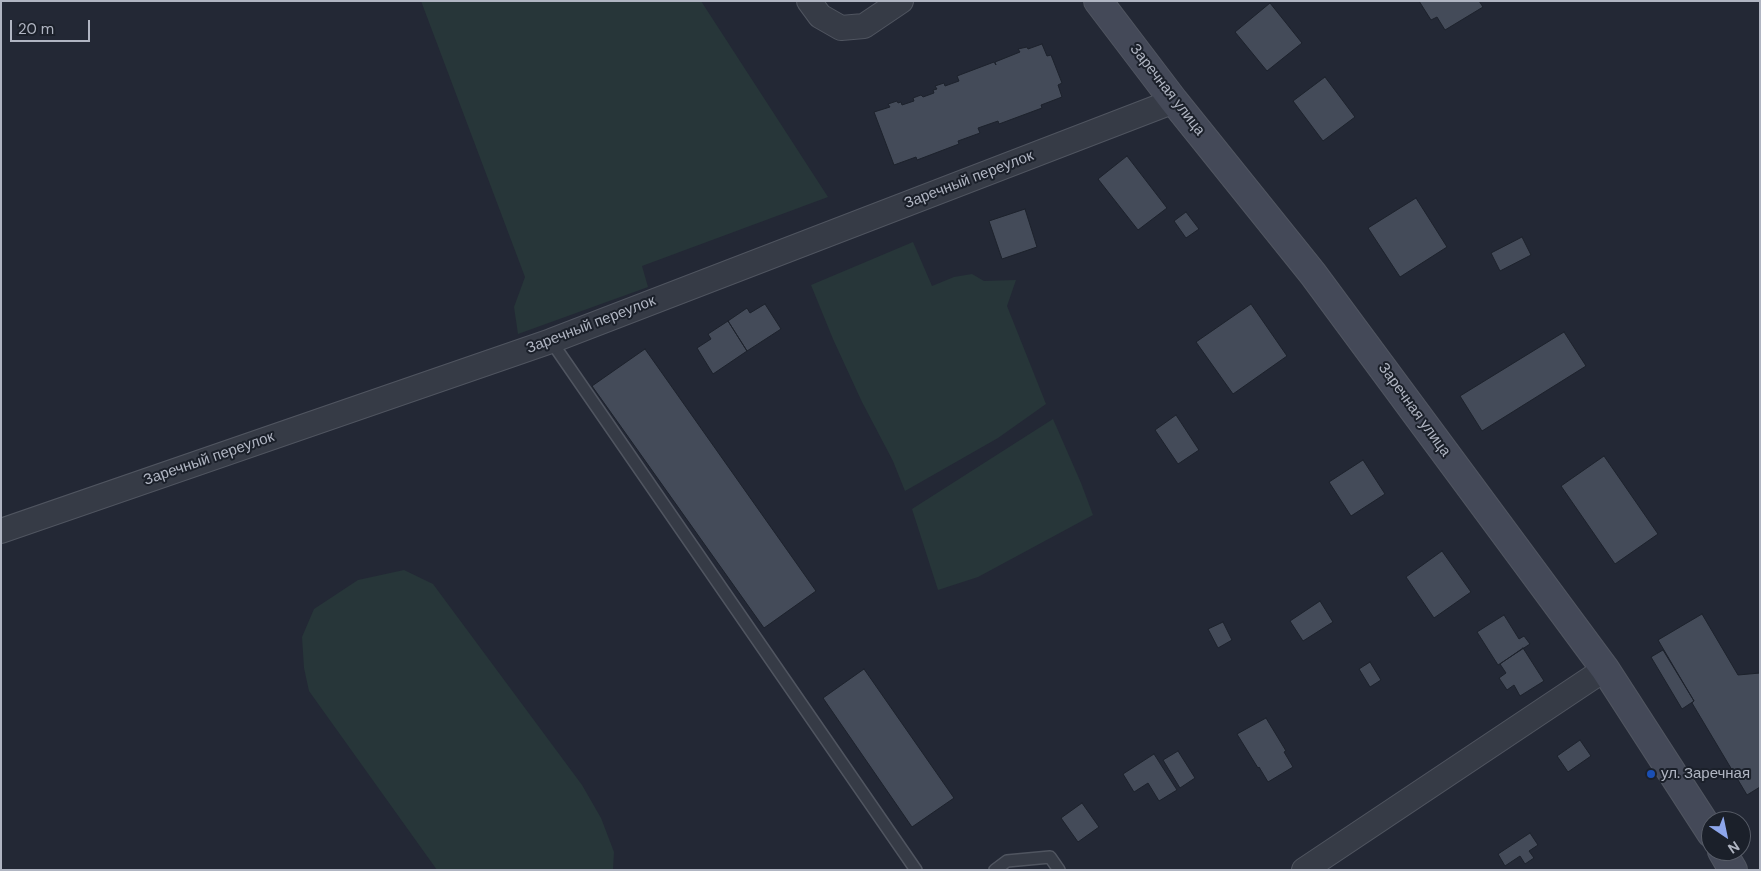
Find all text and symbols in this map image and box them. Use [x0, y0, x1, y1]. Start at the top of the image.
scale bar [12, 10, 92, 42]
text: 20 m [18, 19, 54, 39]
street label: Заречная улица [1126, 41, 1208, 139]
street label: Заречный переулок [902, 147, 1036, 213]
street label: Заречный переулок [524, 292, 658, 358]
street label: Заречная улица [1374, 360, 1454, 460]
street label: Заречный переулок [141, 428, 277, 490]
place label: ул. Заречная [1661, 765, 1750, 783]
marker: ул. Заречная [1645, 768, 1657, 780]
north arrow [1701, 811, 1751, 861]
text: N [1725, 837, 1743, 858]

